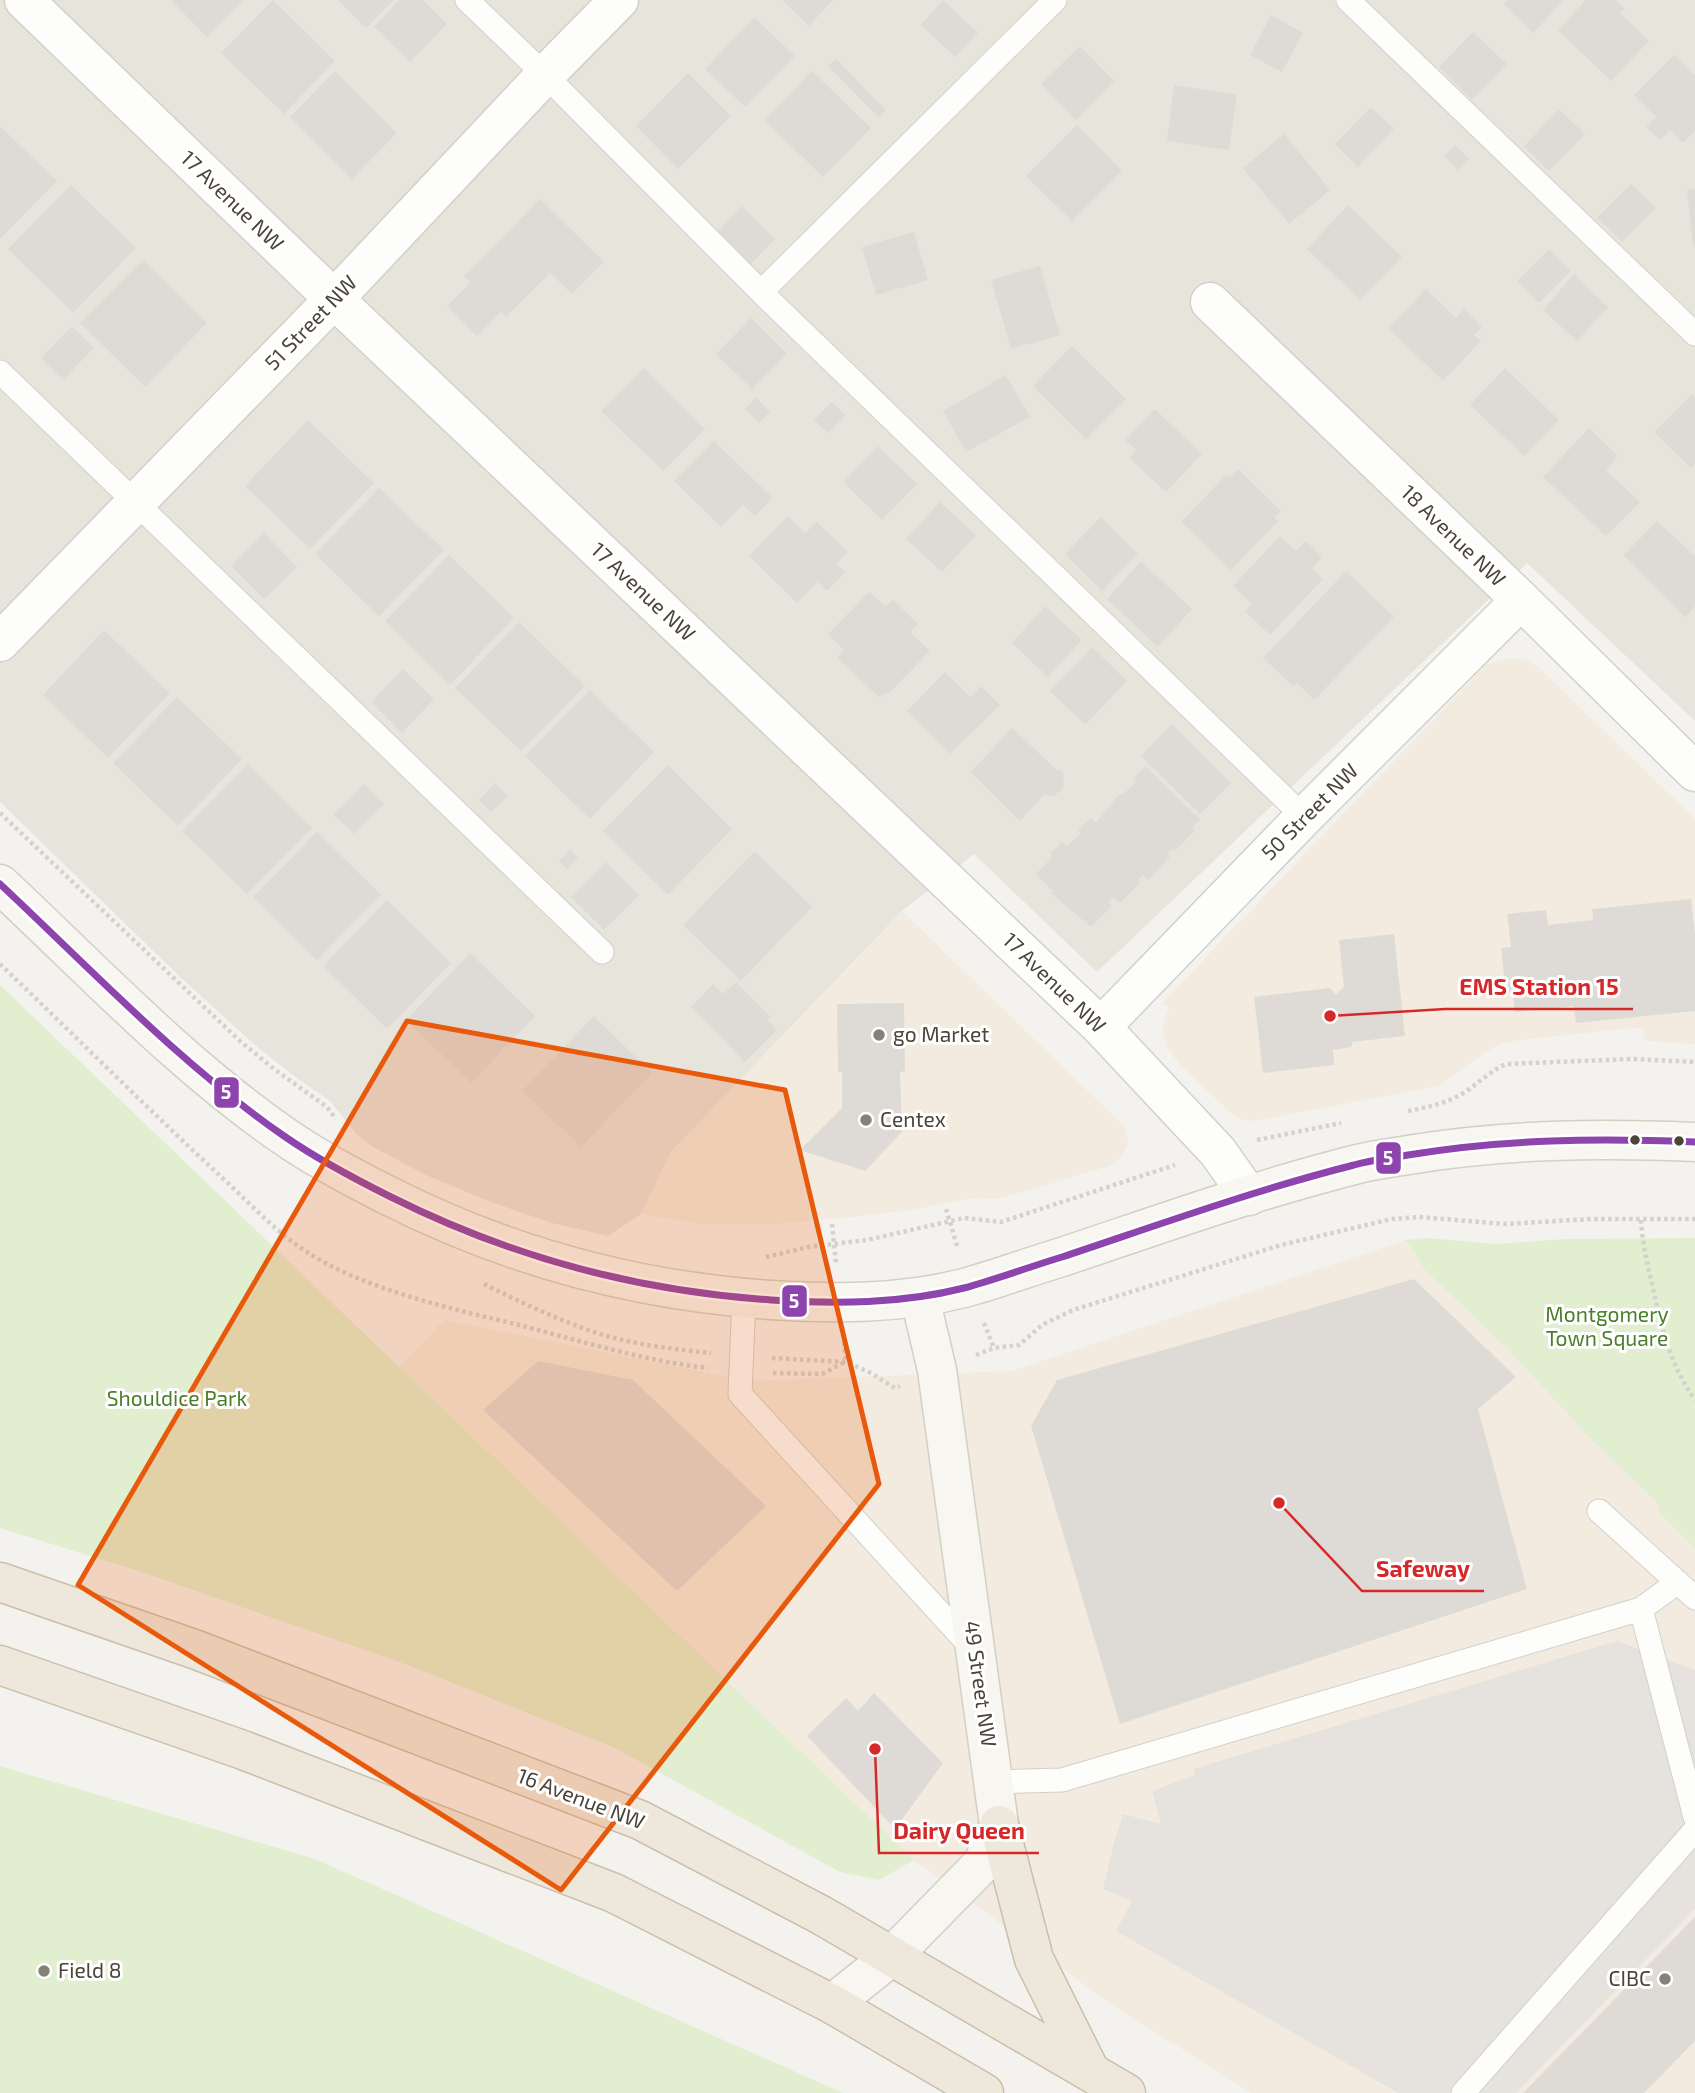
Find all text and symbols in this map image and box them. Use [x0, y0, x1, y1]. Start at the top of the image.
street label: 17 Avenue NW [177, 145, 290, 255]
street label: 51 Street NW [259, 269, 361, 375]
street label: 18 Avenue NW [1397, 479, 1511, 591]
street label: 17 Avenue NW [587, 536, 701, 645]
street label: 50 Street NW [1255, 757, 1363, 864]
street label: 17 Avenue NW [999, 927, 1112, 1037]
callout: EMS Station 15 [1445, 965, 1633, 1009]
text: EMS Station 15 [1459, 972, 1619, 1000]
place label: go Market [893, 1021, 989, 1046]
marker: go Market [871, 1027, 887, 1043]
line badge: 5 [213, 1076, 240, 1109]
text: 5 [221, 1080, 231, 1103]
place label: Centex [880, 1106, 946, 1131]
marker: Centex [858, 1112, 874, 1128]
unlabelled marker [1628, 1133, 1642, 1147]
unlabelled marker [1672, 1134, 1686, 1148]
line badge: 5 [1375, 1141, 1402, 1175]
text: 5 [1383, 1146, 1393, 1169]
line badge: 5 [781, 1284, 808, 1318]
text: 5 [789, 1289, 799, 1312]
park label: Montgomery Town Square [1545, 1301, 1669, 1350]
park label: Shouldice Park [107, 1385, 247, 1410]
callout: Safeway [1362, 1547, 1484, 1591]
text: Safeway [1376, 1554, 1470, 1582]
street label: 49 Street NW [960, 1619, 1003, 1749]
street label: 16 Avenue NW [514, 1762, 649, 1833]
callout: Dairy Queen [879, 1809, 1039, 1853]
text: Dairy Queen [893, 1816, 1025, 1845]
place label: Field 8 [58, 1957, 122, 1982]
marker: Field 8 [36, 1963, 52, 1979]
place label: CIBC [1609, 1965, 1651, 1990]
marker: CIBC [1657, 1971, 1673, 1987]

